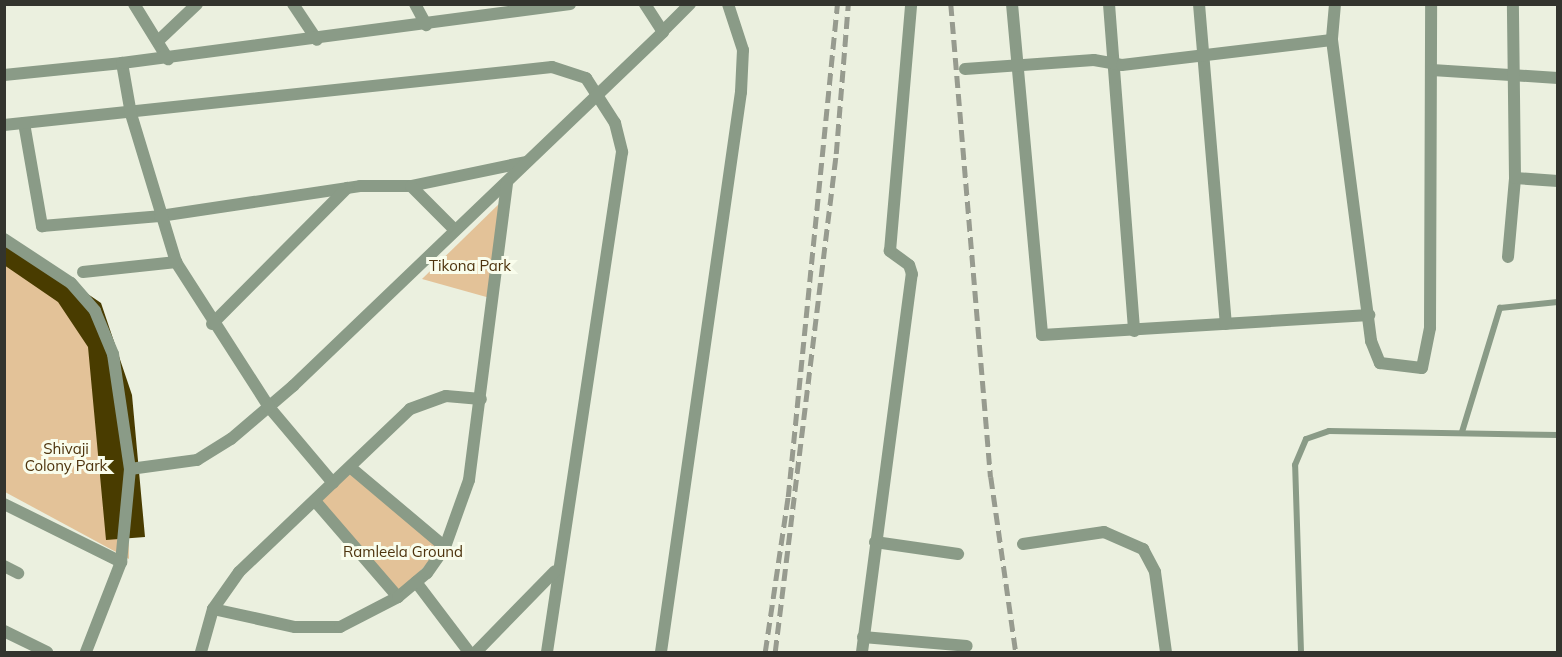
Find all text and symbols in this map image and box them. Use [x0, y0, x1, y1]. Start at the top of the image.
park label: Tikona Park [429, 257, 511, 275]
park label: Shivaji Colony Park [25, 439, 107, 474]
park label: Ramleela Ground [343, 543, 463, 561]

